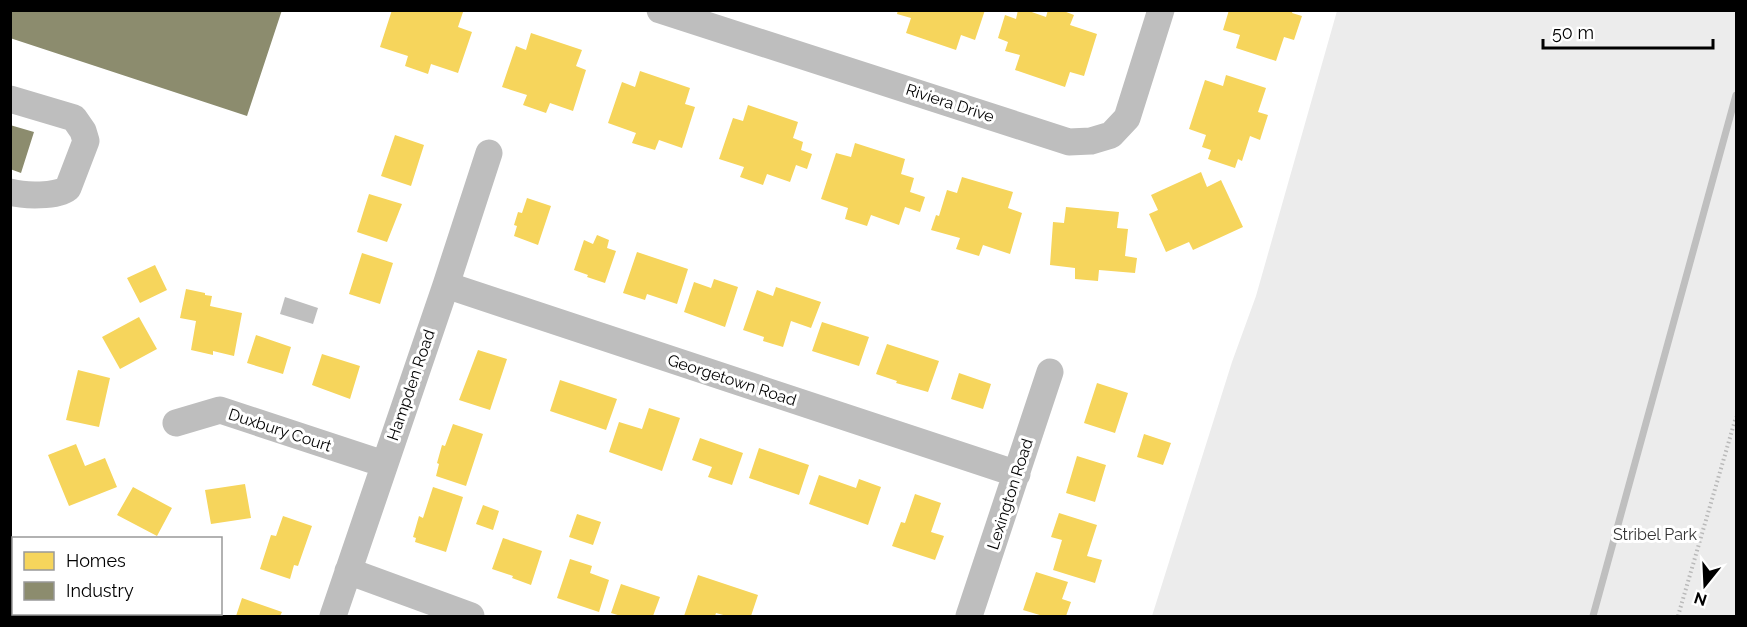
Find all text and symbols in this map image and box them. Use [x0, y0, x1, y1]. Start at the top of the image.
scale bar [1543, 12, 1712, 50]
text: 50 m [1552, 22, 1594, 43]
street label: Riviera Drive [903, 80, 997, 126]
street label: Hampden Road [383, 327, 439, 443]
street label: Georgetown Road [665, 350, 799, 410]
street label: Duxbury Court [226, 404, 335, 456]
street label: Lexington Road [983, 436, 1037, 552]
park label: Stribel Park [1613, 525, 1697, 544]
legend [12, 537, 222, 615]
text: Homes [66, 550, 126, 571]
north arrow [1675, 555, 1735, 615]
text: Industry [66, 580, 134, 601]
text: N [1692, 588, 1709, 610]

